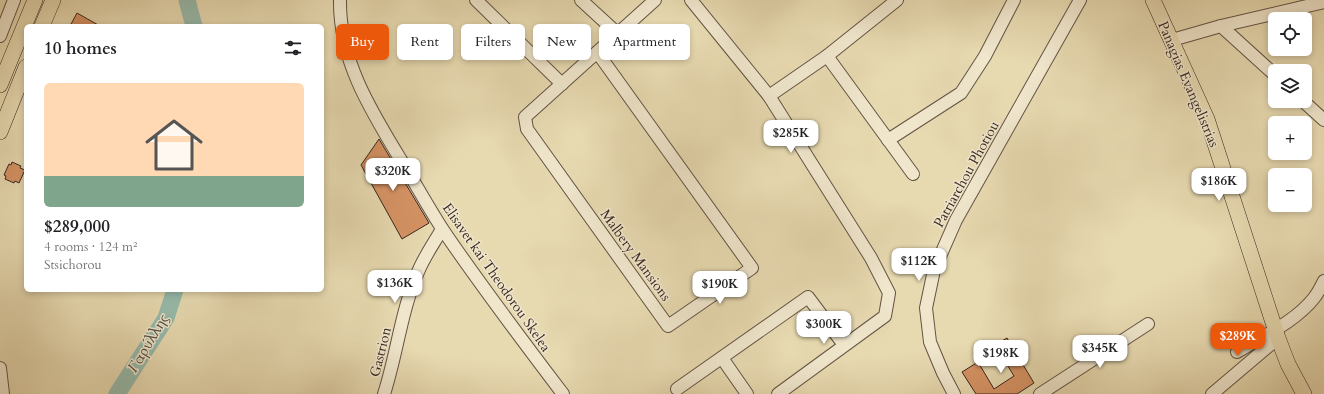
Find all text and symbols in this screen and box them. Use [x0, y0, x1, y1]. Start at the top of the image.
map controls [1268, 12, 1312, 212]
button: locate [1268, 12, 1312, 56]
street label: Panagias Evangelistrias [1153, 18, 1224, 150]
chip: Buy [336, 24, 389, 60]
chip: Rent [397, 24, 453, 60]
chip: Filters [461, 24, 525, 60]
chip: New [533, 24, 591, 60]
chip: Apartment [599, 24, 690, 60]
text: 10 homes [44, 37, 117, 60]
icon: filters [282, 37, 304, 59]
button: layers [1268, 64, 1312, 108]
icon: home [138, 109, 210, 181]
button: + [1268, 116, 1312, 160]
street label: Patriarchou Photiou [929, 117, 1004, 231]
pin: $285K [763, 120, 819, 154]
text: $285K [772, 124, 810, 142]
pin: $320K [365, 158, 421, 192]
text: $320K [374, 162, 412, 180]
pin: $186K [1191, 168, 1247, 202]
button: − [1268, 168, 1312, 212]
text: $186K [1200, 172, 1238, 190]
street label: Elisavet kai Theodorou Skelea [438, 199, 555, 355]
street label: Malbery Mansions [596, 206, 675, 305]
text: $289,000 [44, 215, 110, 238]
text: 4 rooms · 124 m² [44, 238, 137, 256]
pin: $112K [891, 248, 947, 282]
text: $112K [900, 252, 938, 270]
text: Stsichorou [44, 256, 102, 274]
pin: $136K [367, 270, 423, 304]
pin: $190K [692, 271, 748, 305]
text: $136K [376, 274, 414, 292]
text: $190K [701, 275, 739, 293]
water label: Γαρύλλης [123, 310, 174, 376]
pin: $300K [796, 311, 852, 345]
text: $300K [805, 315, 843, 333]
pin: $289K [1210, 323, 1266, 357]
street label: Gastrion [365, 325, 396, 379]
text: $289K [1219, 327, 1257, 345]
pin: $345K [1072, 335, 1128, 369]
text: $345K [1081, 339, 1119, 357]
pin: $198K [973, 340, 1029, 374]
text: $198K [982, 344, 1020, 362]

